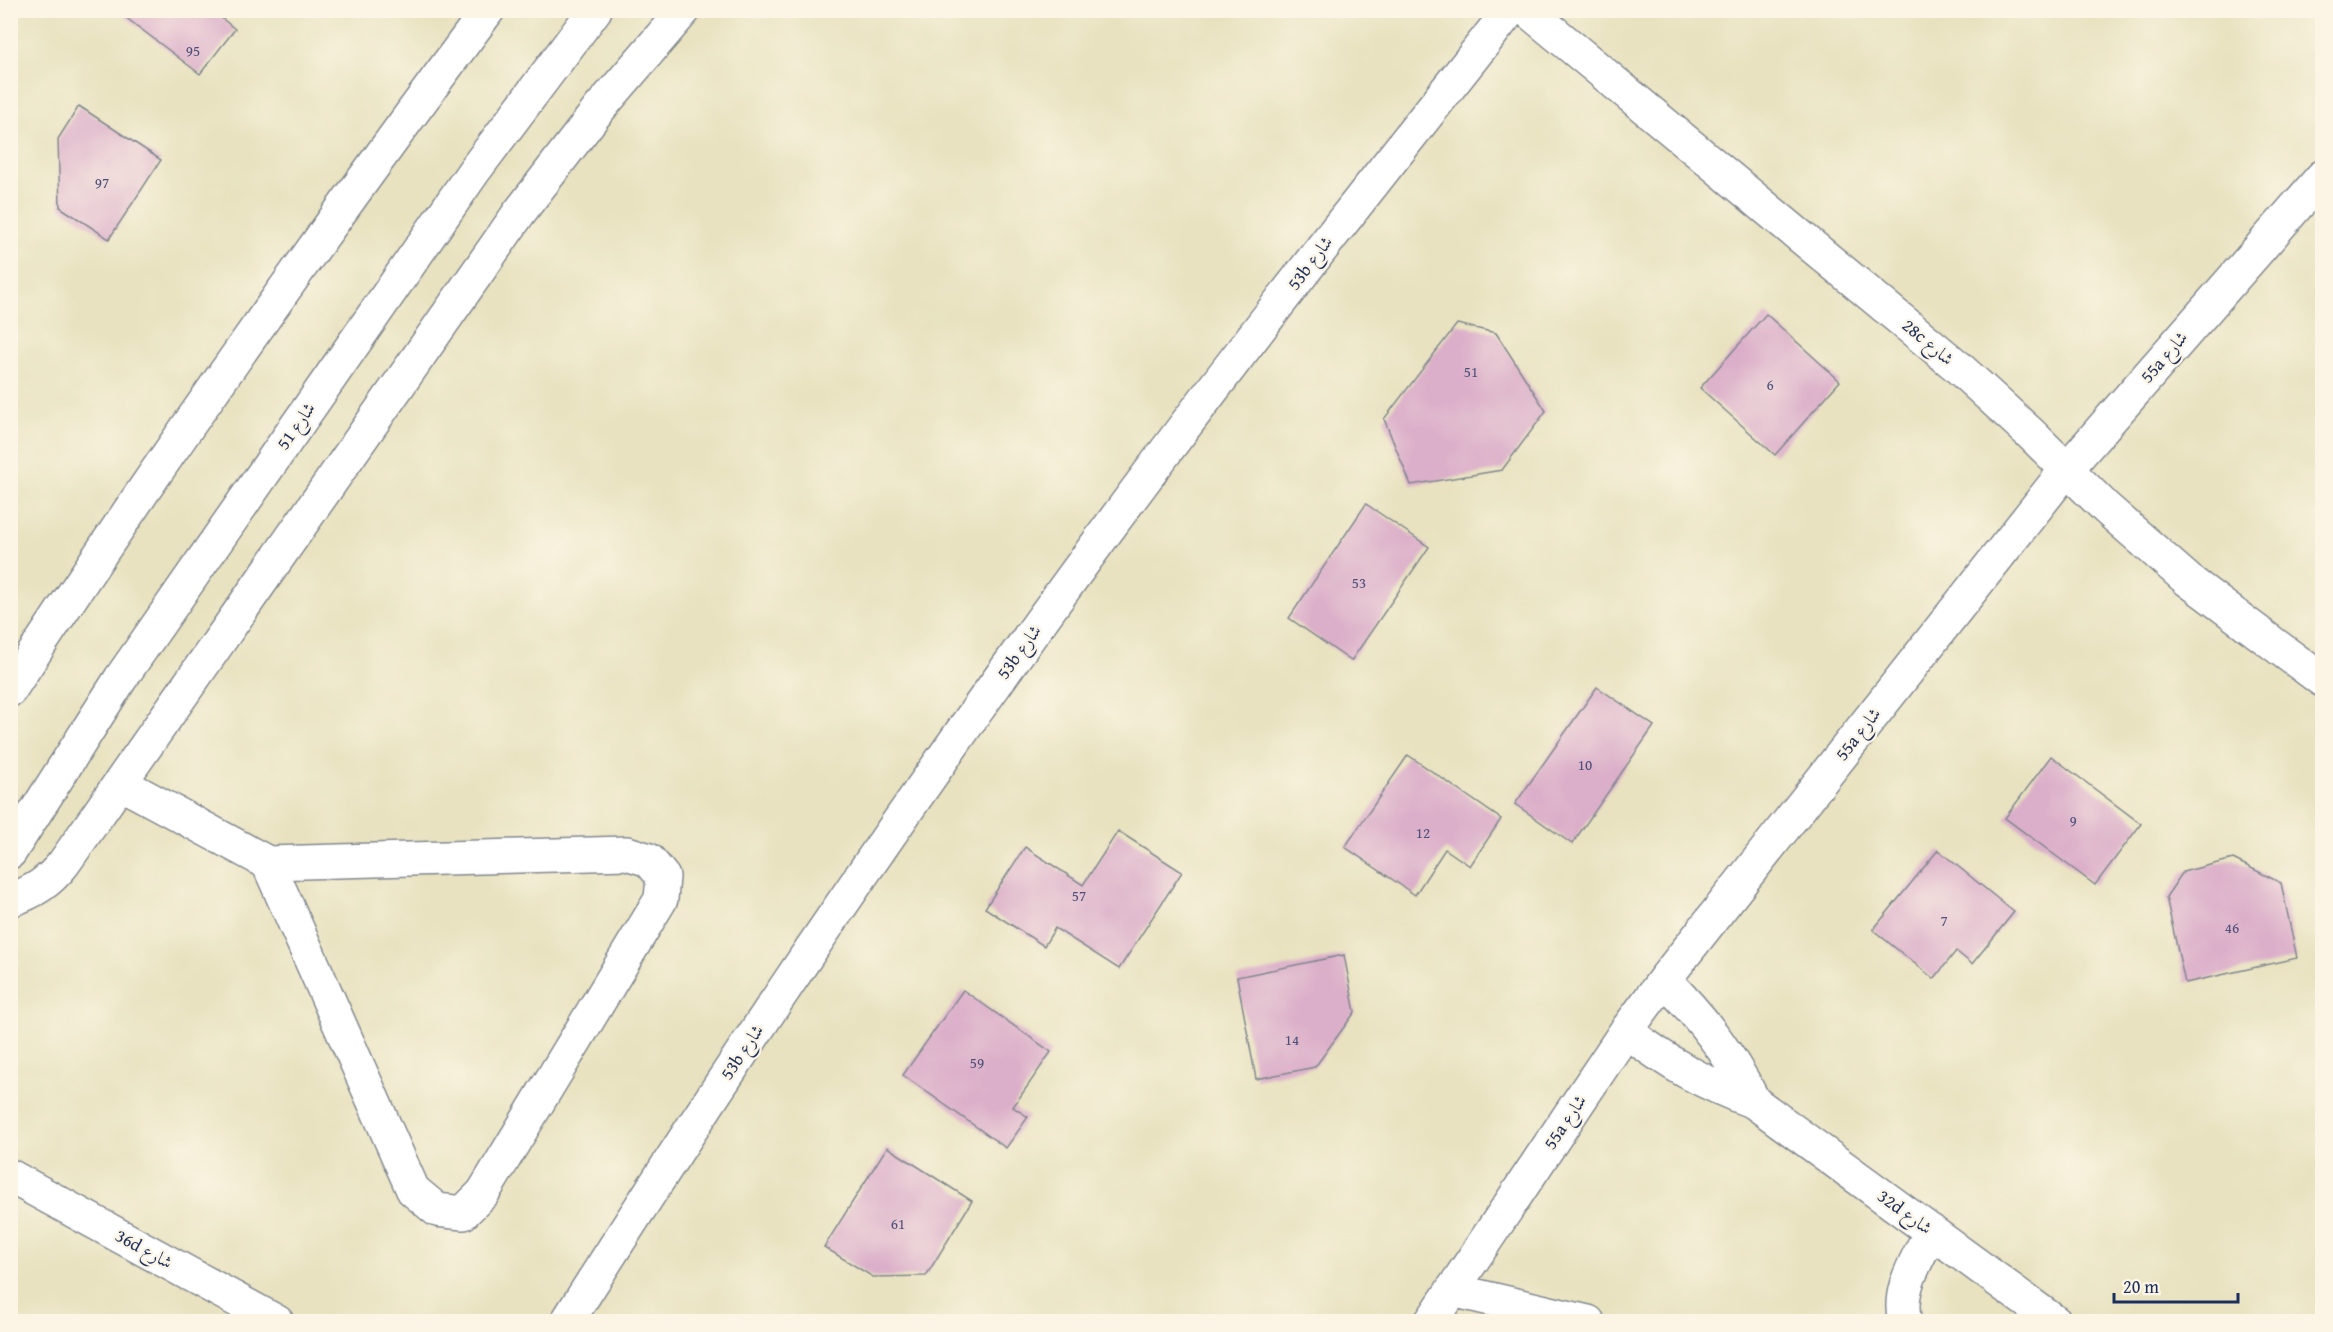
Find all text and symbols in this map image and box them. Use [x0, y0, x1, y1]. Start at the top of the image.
house number: 95 [186, 40, 200, 61]
house number: 97 [95, 172, 109, 193]
street label: 53b شارع [1280, 230, 1341, 297]
street label: 28c شارع [1895, 312, 1960, 373]
street label: 55a شارع [2133, 325, 2195, 390]
house number: 51 [1464, 361, 1478, 382]
house number: 6 [1766, 374, 1774, 395]
street label: شارع 51 [269, 396, 323, 456]
house number: 53 [1352, 572, 1366, 593]
street label: 53b شارع [989, 619, 1049, 686]
street label: 55a شارع [1828, 701, 1889, 767]
house number: 10 [1578, 754, 1592, 775]
house number: 9 [2069, 810, 2077, 831]
house number: 12 [1416, 822, 1430, 843]
house number: 57 [1072, 885, 1086, 906]
house number: 7 [1940, 910, 1948, 931]
house number: 46 [2225, 917, 2239, 938]
street label: 53b شارع [713, 1019, 772, 1086]
house number: 14 [1285, 1029, 1299, 1050]
house number: 59 [970, 1052, 984, 1073]
street label: 55a شارع [1536, 1089, 1595, 1156]
street label: 32d شارع [1871, 1182, 1938, 1242]
house number: 61 [891, 1213, 905, 1234]
street label: 36d شارع [110, 1222, 178, 1277]
scale bar [2114, 1266, 2238, 1304]
text: 20 m [2123, 1273, 2159, 1300]

